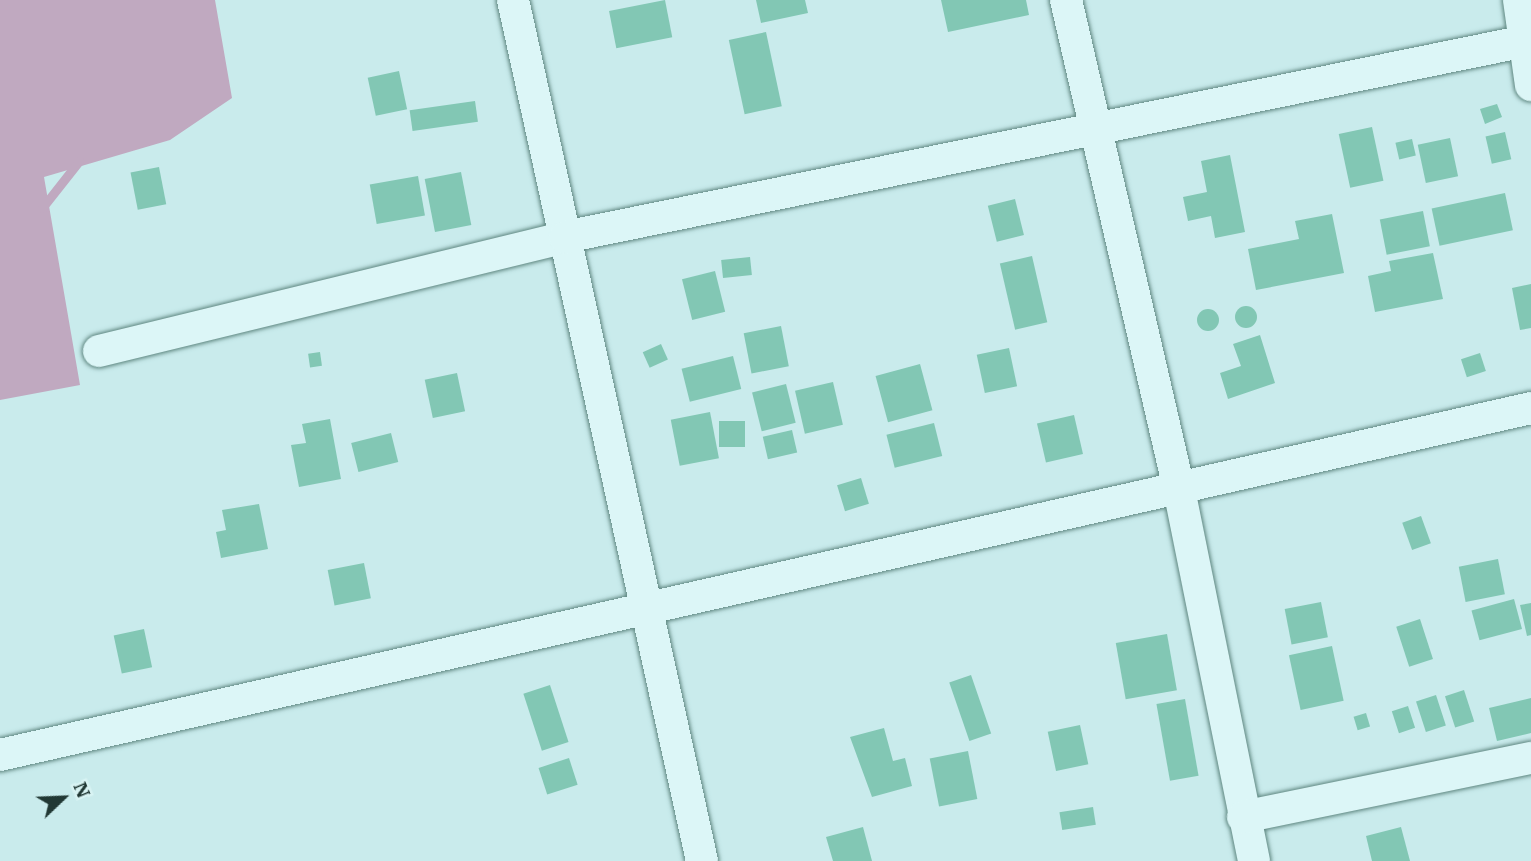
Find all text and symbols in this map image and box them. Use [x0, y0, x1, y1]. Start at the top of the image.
north arrow [28, 763, 98, 833]
text: N [68, 778, 96, 801]

